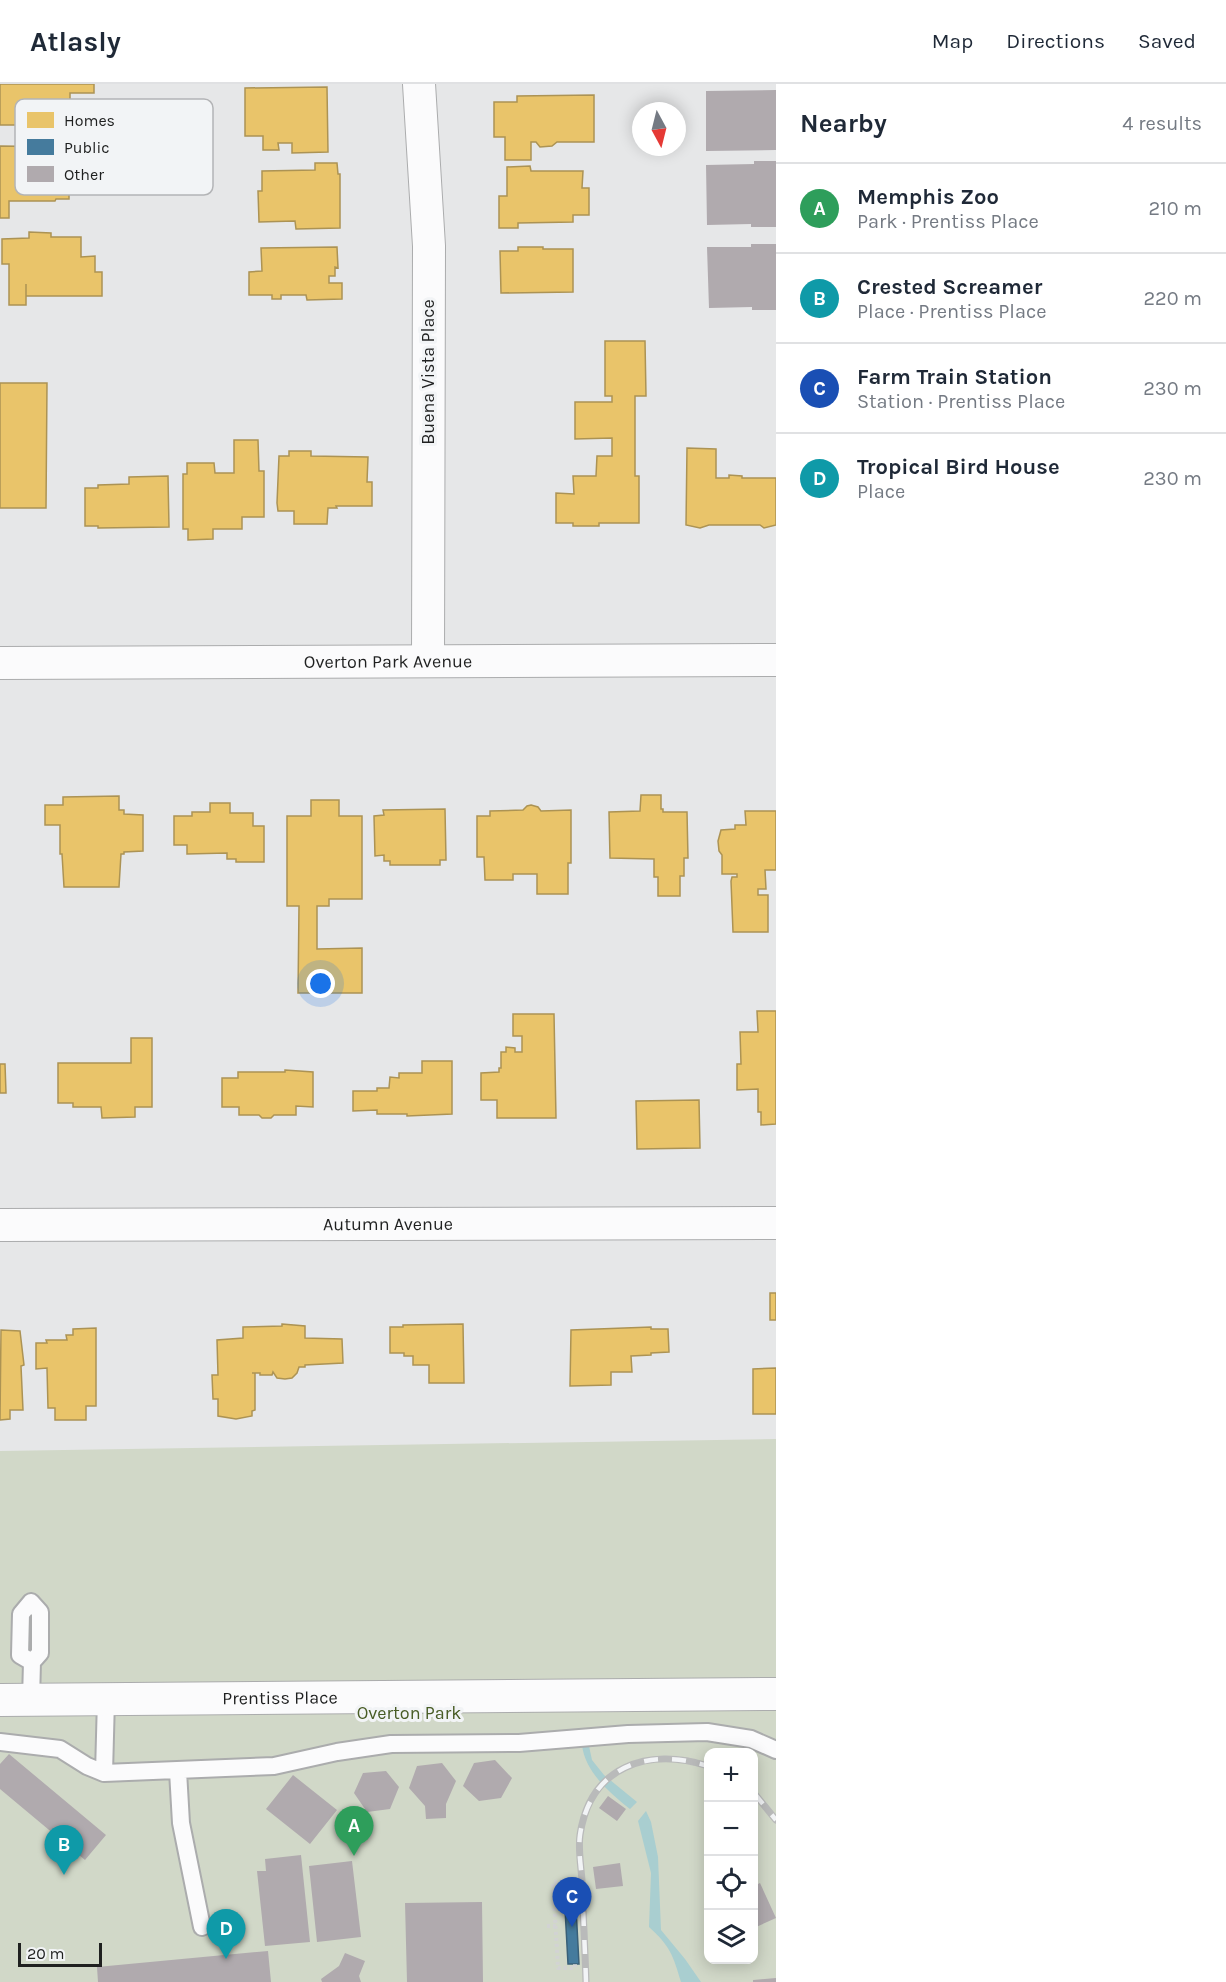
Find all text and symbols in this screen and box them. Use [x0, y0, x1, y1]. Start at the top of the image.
text: Atlasly [30, 25, 121, 58]
text: Map [932, 29, 973, 53]
text: Directions [1006, 29, 1105, 53]
text: Saved [1138, 29, 1196, 53]
legend [15, 99, 213, 195]
north arrow [632, 102, 686, 156]
text: Nearby [800, 108, 887, 139]
text: Homes [64, 111, 115, 130]
text: 4 results [1122, 112, 1202, 135]
text: Public [64, 138, 110, 157]
text: Other [64, 165, 104, 184]
text: Memphis Zoo [857, 184, 999, 210]
text: A [813, 197, 826, 220]
text: 210 m [1148, 197, 1202, 220]
text: Park · Prentiss Place [857, 210, 1039, 233]
text: Crested Screamer [857, 274, 1042, 300]
text: B [813, 287, 826, 310]
text: 220 m [1143, 287, 1202, 310]
street label: Buena Vista Place [417, 299, 439, 445]
text: Place · Prentiss Place [857, 300, 1047, 323]
text: Farm Train Station [857, 364, 1052, 390]
text: C [813, 377, 826, 400]
text: 230 m [1143, 377, 1202, 400]
text: Station · Prentiss Place [857, 390, 1065, 413]
text: Tropical Bird House [857, 454, 1060, 480]
text: D [813, 467, 826, 490]
text: 230 m [1143, 467, 1202, 490]
text: Place [857, 480, 905, 503]
street label: Overton Park Avenue [304, 650, 472, 673]
your location [306, 969, 335, 998]
street label: Autumn Avenue [323, 1213, 453, 1235]
street label: Prentiss Place [222, 1686, 338, 1709]
park label: Overton Park [357, 1702, 461, 1724]
map controls [704, 1748, 758, 1964]
button: + [704, 1748, 758, 1802]
button: − [704, 1802, 758, 1856]
pin: A [334, 1806, 374, 1856]
pin: B [44, 1826, 84, 1875]
button: locate [704, 1856, 758, 1910]
pin: C [552, 1878, 592, 1927]
pin: D [206, 1910, 246, 1959]
button: layers [704, 1910, 758, 1964]
scale bar [18, 1940, 102, 1968]
text: 20 m [27, 1944, 65, 1963]

